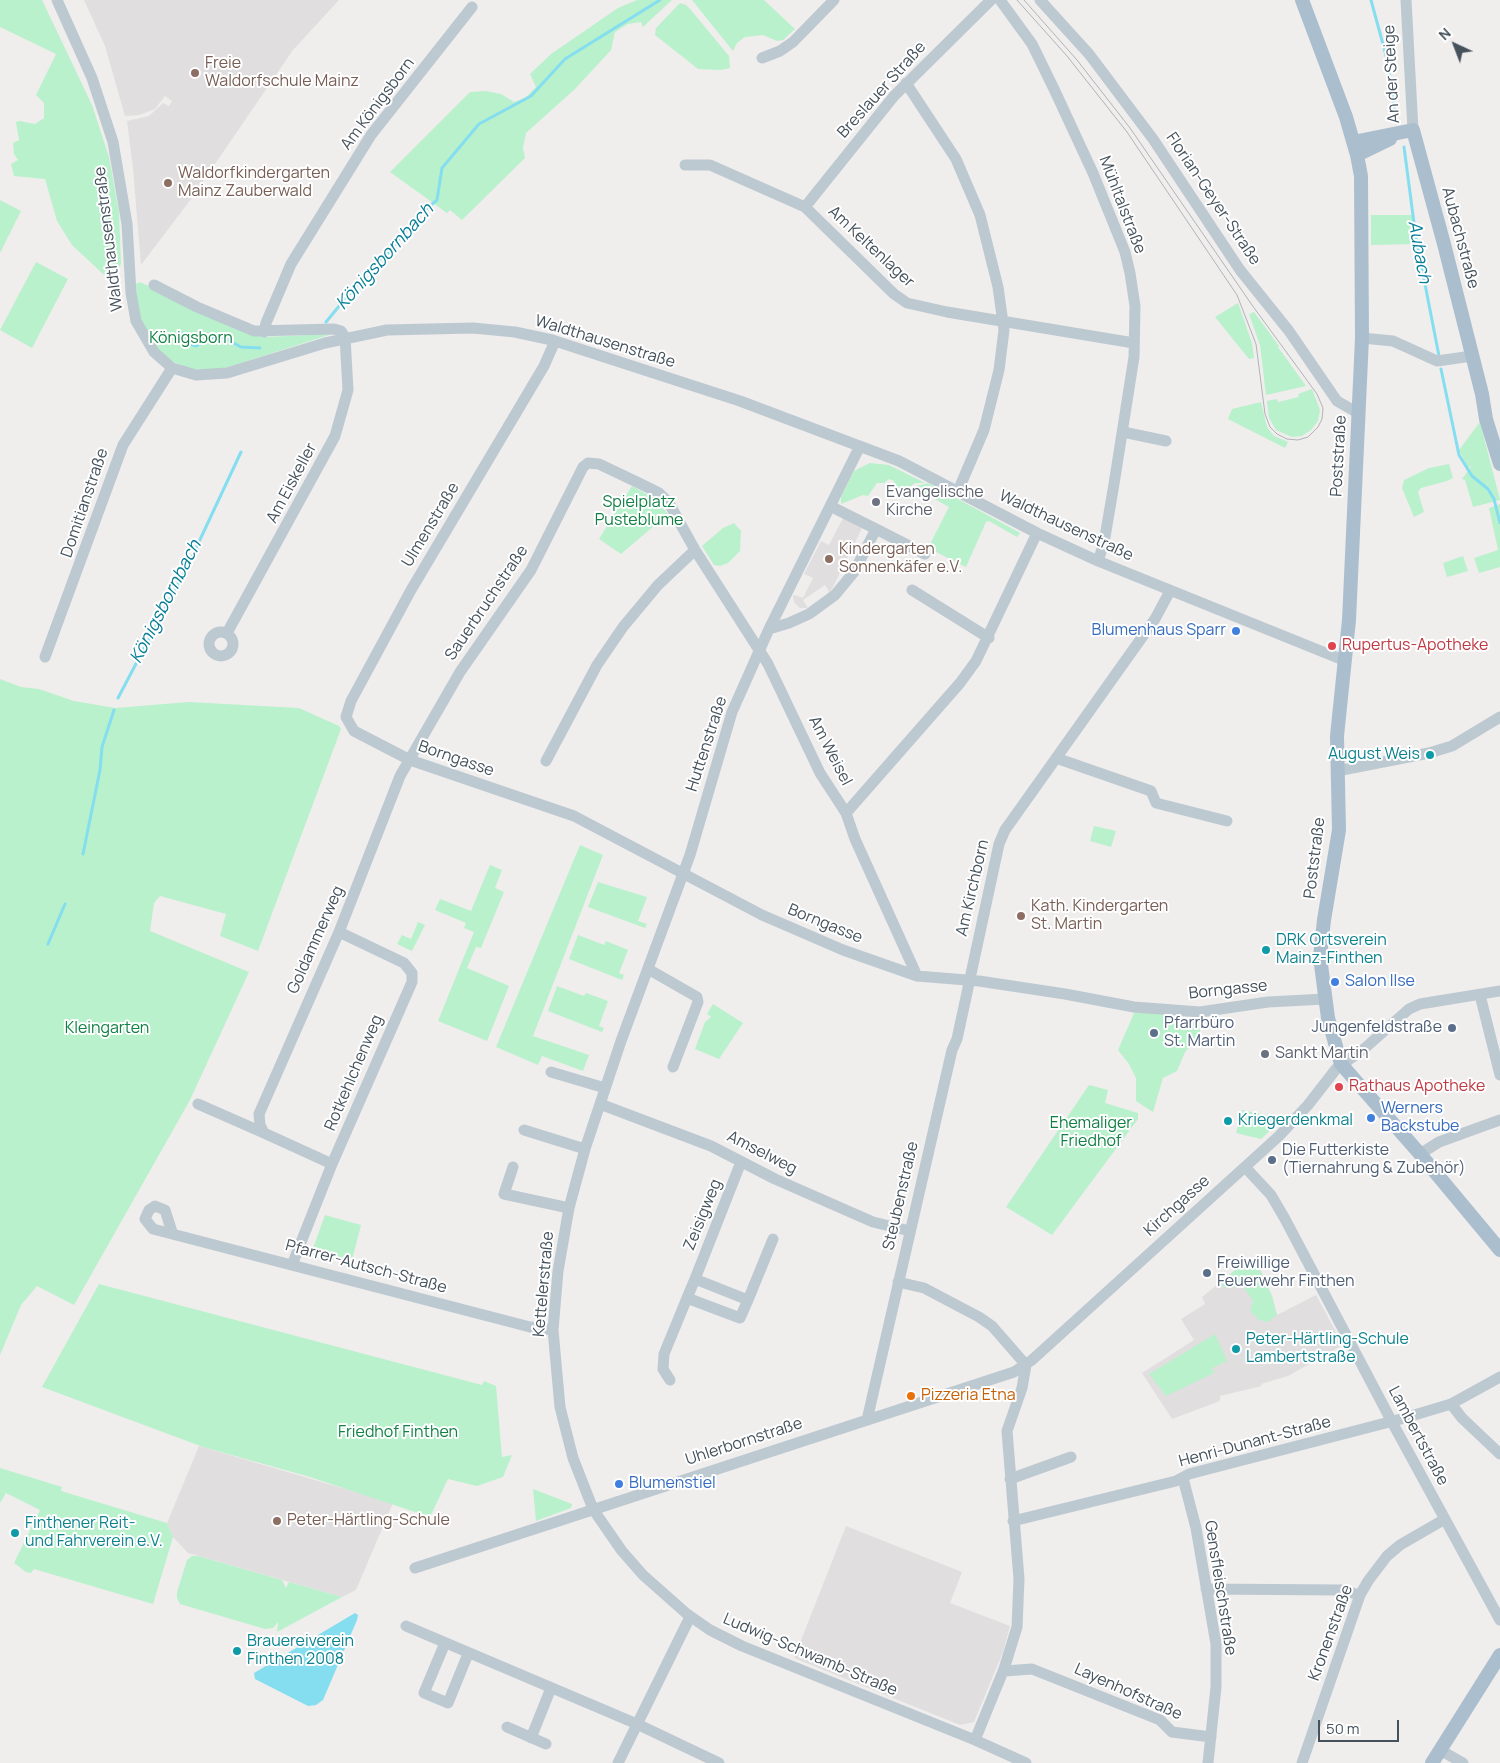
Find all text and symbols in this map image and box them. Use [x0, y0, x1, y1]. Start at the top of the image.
north arrow [1430, 20, 1480, 70]
text: N [1434, 23, 1455, 44]
street label: An der Steige [1380, 24, 1404, 124]
street label: Breslauer Straße [834, 38, 930, 142]
place label: Freie Waldorfschule Mainz [205, 54, 359, 92]
street label: Am Königsborn [337, 54, 419, 154]
marker: Freie Waldorfschule Mainz [189, 67, 201, 79]
street label: Florian-Geyer-Straße [1161, 129, 1265, 269]
street label: Mühltalstraße [1095, 153, 1149, 257]
place label: Waldorfkindergarten Mainz Zauberwald [178, 164, 330, 202]
street label: Waldthausenstraße [91, 166, 127, 312]
marker: Waldorfkindergarten Mainz Zauberwald [162, 177, 174, 189]
street label: Aubachstraße [1437, 185, 1483, 291]
water label: Königsbornbach [332, 199, 438, 315]
street label: Am Keltenlager [824, 202, 918, 292]
water label: Aubach [1403, 219, 1435, 285]
street label: Waldthausenstraße [533, 312, 677, 372]
park label: Königsborn [149, 329, 233, 349]
street label: Poststraße [1327, 415, 1351, 497]
street label: Am Eiskeller [263, 440, 321, 526]
street label: Domitianstraße [57, 446, 113, 560]
street label: Ulmenstraße [398, 479, 464, 571]
place label: Evangelische Kirche [886, 483, 984, 521]
street label: Waldthausenstraße [996, 487, 1136, 565]
park label: Spielplatz Pusteblume [595, 493, 683, 531]
marker: Evangelische Kirche [870, 496, 882, 508]
water label: Königsbornbach [126, 537, 206, 667]
place label: Kindergarten Sonnenkäfer e.V. [839, 540, 962, 578]
street label: Sauerbruchstraße [441, 542, 533, 664]
marker: Kindergarten Sonnenkäfer e.V. [823, 553, 835, 565]
place label: Blumenhaus Sparr [1092, 621, 1226, 641]
marker: Blumenhaus Sparr [1230, 625, 1242, 637]
place label: Rupertus-Apotheke [1342, 636, 1488, 656]
marker: Rupertus-Apotheke [1326, 640, 1338, 652]
street label: Huttenstraße [683, 694, 731, 794]
street label: Am Weisel [804, 713, 856, 789]
street label: Borngasse [416, 737, 496, 781]
place label: August Weis [1328, 745, 1420, 765]
marker: August Weis [1424, 749, 1436, 761]
street label: Poststraße [1300, 816, 1330, 900]
street label: Am Kirchborn [953, 838, 993, 938]
street label: Goldammerweg [284, 883, 348, 997]
place label: Kath. Kindergarten St. Martin [1031, 897, 1168, 935]
street label: Borngasse [785, 900, 865, 948]
marker: Kath. Kindergarten St. Martin [1015, 910, 1027, 922]
place label: DRK Ortsverein Mainz-Finthen [1276, 931, 1387, 969]
marker: DRK Ortsverein Mainz-Finthen [1260, 944, 1272, 956]
place label: Salon Ilse [1345, 972, 1415, 992]
street label: Borngasse [1188, 976, 1268, 1004]
marker: Salon Ilse [1329, 976, 1341, 988]
street label: Rotkehlchenweg [321, 1012, 387, 1134]
place label: Pfarrbüro St. Martin [1164, 1014, 1235, 1052]
place label: Jungenfeldstraße [1311, 1018, 1442, 1038]
park label: Kleingarten [65, 1019, 149, 1039]
marker: Jungenfeldstraße [1446, 1022, 1458, 1034]
marker: Pfarrbüro St. Martin [1148, 1027, 1160, 1039]
place label: Sankt Martin [1275, 1044, 1369, 1064]
marker: Sankt Martin [1259, 1048, 1271, 1060]
place label: Rathaus Apotheke [1349, 1077, 1485, 1097]
marker: Rathaus Apotheke [1333, 1081, 1345, 1093]
place label: Werners Backstube [1381, 1099, 1459, 1137]
place label: Kriegerdenkmal [1238, 1111, 1353, 1131]
marker: Werners Backstube [1365, 1112, 1377, 1124]
park label: Ehemaliger Friedhof [1050, 1114, 1132, 1152]
marker: Kriegerdenkmal [1222, 1115, 1234, 1127]
street label: Amselweg [724, 1127, 800, 1179]
street label: Steubenstraße [879, 1140, 923, 1252]
place label: Die Futterkiste (Tiernahrung & Zubehör) [1282, 1141, 1466, 1179]
marker: Die Futterkiste (Tiernahrung & Zubehör) [1266, 1154, 1278, 1166]
street label: Kirchgasse [1140, 1172, 1214, 1240]
street label: Zeisigweg [680, 1176, 726, 1254]
street label: Kettelerstraße [530, 1230, 558, 1338]
street label: Pfarrer-Autsch-Straße [283, 1236, 449, 1298]
place label: Freiwillige Feuerwehr Finthen [1217, 1254, 1354, 1292]
marker: Freiwillige Feuerwehr Finthen [1201, 1267, 1213, 1279]
place label: Peter-Härtling-Schule Lambertstraße [1246, 1330, 1409, 1368]
marker: Peter-Härtling-Schule Lambertstraße [1230, 1343, 1242, 1355]
street label: Lambertstraße [1384, 1383, 1452, 1489]
place label: Pizzeria Etna [921, 1386, 1016, 1406]
marker: Pizzeria Etna [905, 1390, 917, 1402]
street label: Henri-Dunant-Straße [1177, 1412, 1333, 1472]
street label: Uhlerbornstraße [683, 1414, 805, 1470]
park label: Friedhof Finthen [338, 1423, 458, 1443]
place label: Blumenstiel [629, 1474, 716, 1494]
marker: Blumenstiel [613, 1478, 625, 1490]
place label: Peter-Härtling-Schule [287, 1511, 450, 1531]
place label: Finthener Reit- und Fahrverein e.V. [25, 1514, 163, 1552]
marker: Peter-Härtling-Schule [271, 1515, 283, 1527]
street label: Gensfleischstraße [1200, 1519, 1240, 1657]
marker: Finthener Reit- und Fahrverein e.V. [9, 1527, 21, 1539]
street label: Kronenstraße [1305, 1582, 1357, 1684]
street label: Ludwig-Schwamb-Straße [720, 1610, 900, 1700]
place label: Brauereiverein Finthen 2008 [247, 1632, 354, 1670]
marker: Brauereiverein Finthen 2008 [231, 1645, 243, 1657]
street label: Layenhofstraße [1071, 1660, 1185, 1724]
scale bar [1320, 1710, 1401, 1742]
text: 50 m [1326, 1718, 1360, 1739]

